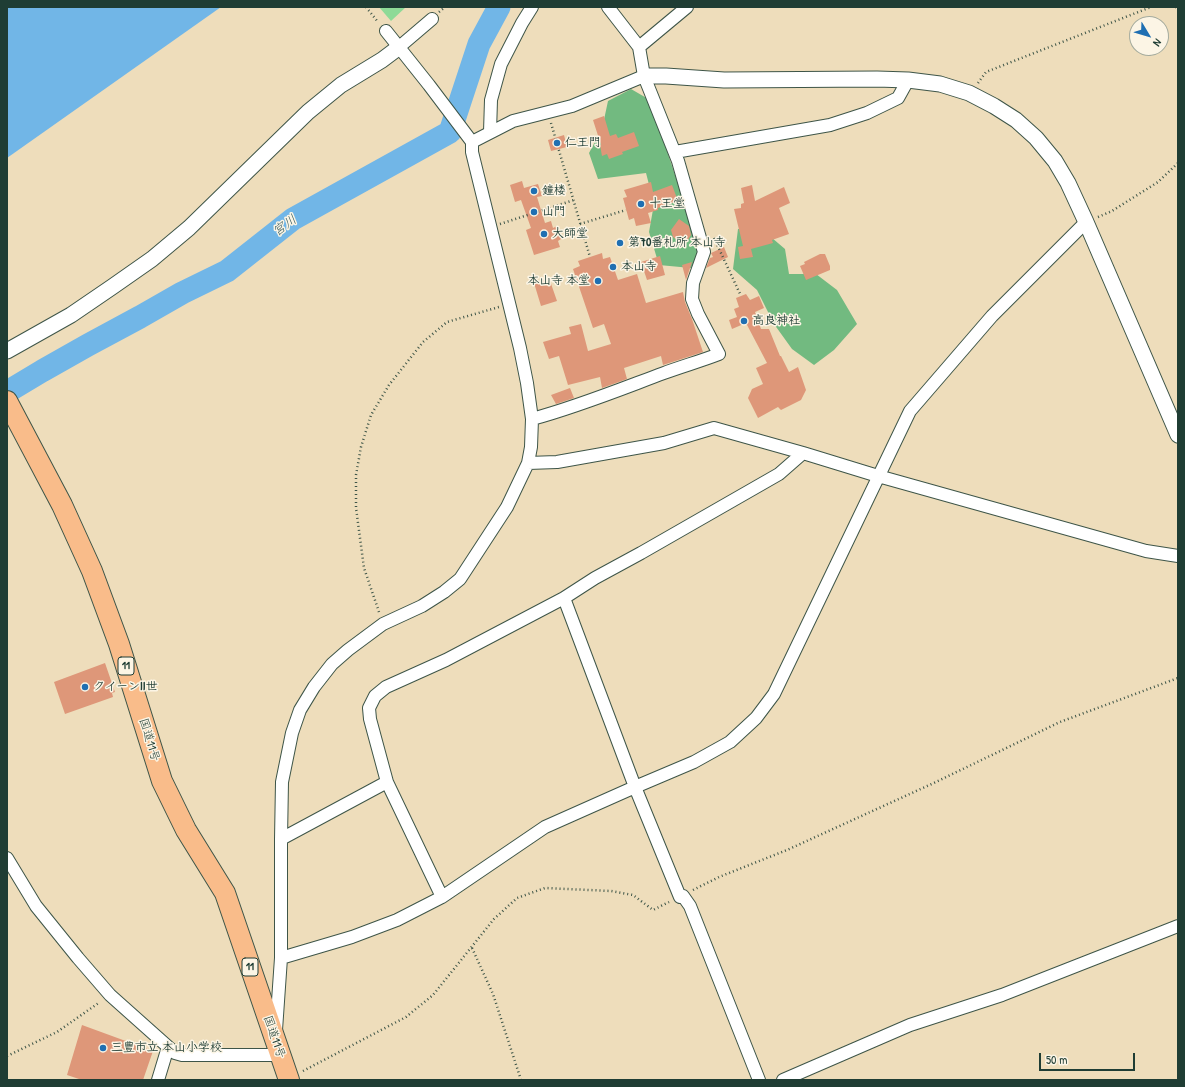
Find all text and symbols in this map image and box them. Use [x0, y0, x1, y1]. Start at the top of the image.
north arrow [1129, 16, 1169, 56]
text: N [1150, 36, 1165, 49]
place label: 仁王門 [565, 136, 601, 150]
marker: 仁王門 [552, 138, 562, 148]
place label: 鐘楼 [542, 184, 566, 198]
marker: 鐘楼 [529, 186, 539, 196]
place label: 十王堂 [649, 197, 685, 211]
marker: 十王堂 [636, 199, 646, 209]
place label: 山門 [542, 205, 566, 219]
marker: 山門 [529, 207, 539, 217]
water label: 宮川 [270, 212, 300, 240]
place label: 大師堂 [552, 227, 588, 241]
marker: 大師堂 [539, 229, 549, 239]
place label: 第70番札所 本山寺 [628, 236, 726, 250]
marker: 第70番札所 本山寺 [615, 238, 625, 248]
place label: 本山寺 [621, 260, 657, 274]
marker: 本山寺 [608, 262, 618, 272]
place label: 本山寺 本堂 [527, 274, 590, 288]
marker: 本山寺 本堂 [593, 276, 603, 286]
place label: 高良神社 [752, 314, 800, 328]
marker: 高良神社 [739, 316, 749, 326]
road number: 11 [118, 657, 134, 675]
place label: クイーンII世 [93, 680, 158, 694]
marker: クイーンII世 [80, 682, 90, 692]
street label: 国道11号 [136, 717, 162, 763]
road number: 11 [242, 958, 258, 976]
street label: 国道11号 [260, 1014, 288, 1060]
place label: 三豊市立 本山小学校 [111, 1041, 222, 1055]
marker: 三豊市立 本山小学校 [98, 1043, 108, 1053]
scale bar [1041, 1045, 1137, 1071]
text: 50 m [1046, 1051, 1067, 1068]

